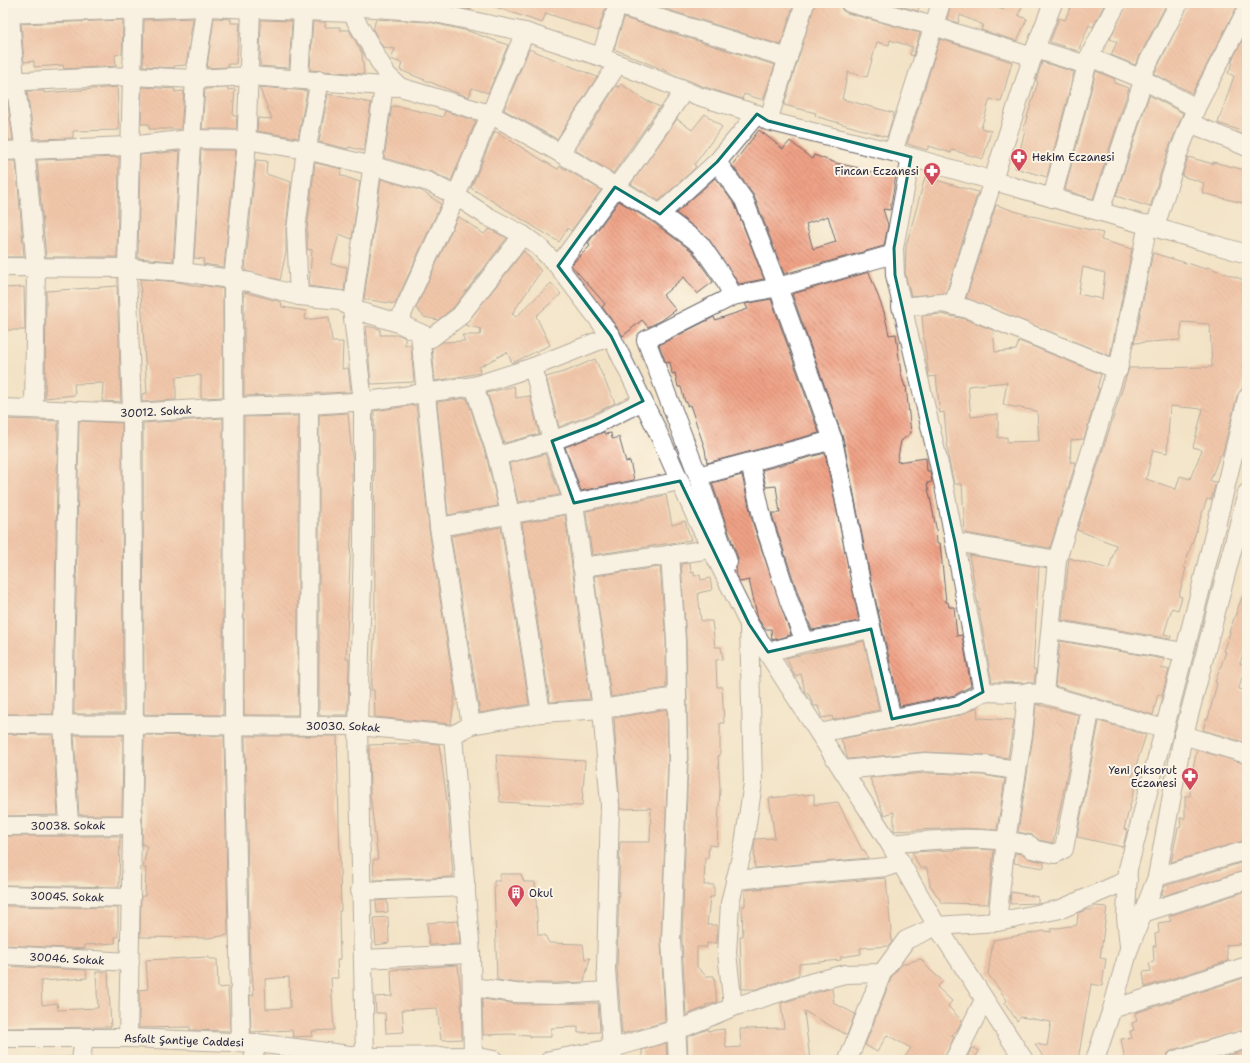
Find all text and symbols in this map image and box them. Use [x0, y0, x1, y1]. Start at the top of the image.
pharmacy icon: Hekim Eczanesi [1009, 147, 1029, 172]
place label: Hekim Eczanesi [1032, 150, 1115, 165]
pharmacy icon: Fincan Eczanesi [922, 161, 942, 186]
place label: Fincan Eczanesi [834, 164, 919, 179]
street label: 30012. Sokak [120, 402, 192, 421]
street label: 30030. Sokak [305, 719, 381, 736]
place label: Yeni Çıksorut Eczanesi [1109, 763, 1177, 791]
pharmacy icon: Yeni Çıksorut Eczanesi [1180, 766, 1200, 791]
street label: 30038. Sokak [30, 818, 106, 834]
building icon: Okul [506, 883, 526, 908]
place label: Okul [529, 886, 553, 901]
street label: 30045. Sokak [30, 889, 104, 905]
street label: 30046. Sokak [29, 949, 105, 969]
street label: Asfalt Şantiye Caddesi [124, 1031, 244, 1050]

